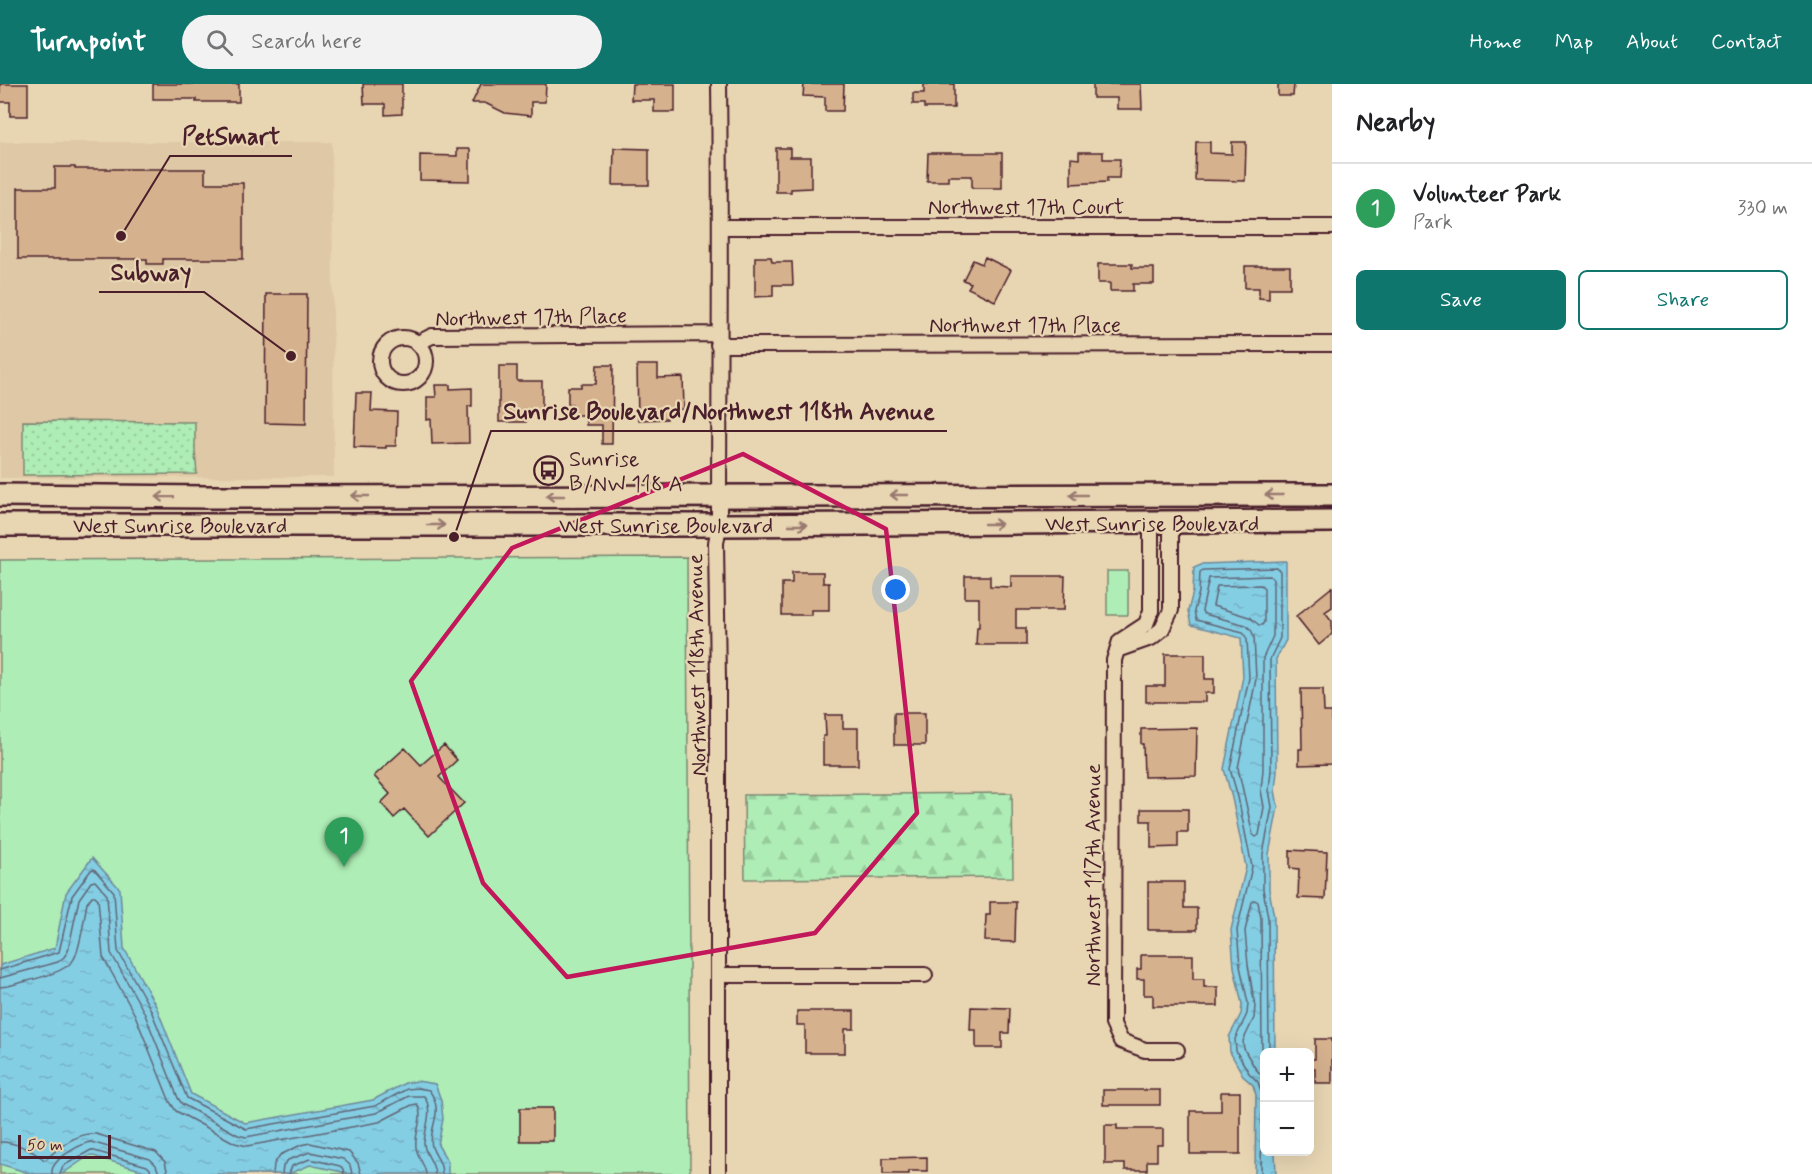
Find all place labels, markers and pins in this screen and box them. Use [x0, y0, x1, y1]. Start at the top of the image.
callout: PetSmart [170, 114, 292, 156]
callout: Subway [99, 250, 204, 292]
callout: Sunrise Boulevard/Northwest 118th Avenue [491, 389, 947, 431]
place label: Sunrise B/NW 118 A [569, 446, 683, 499]
bus stop icon: Sunrise B/NW 118 A [532, 455, 564, 487]
pin: 1 [324, 818, 364, 867]

